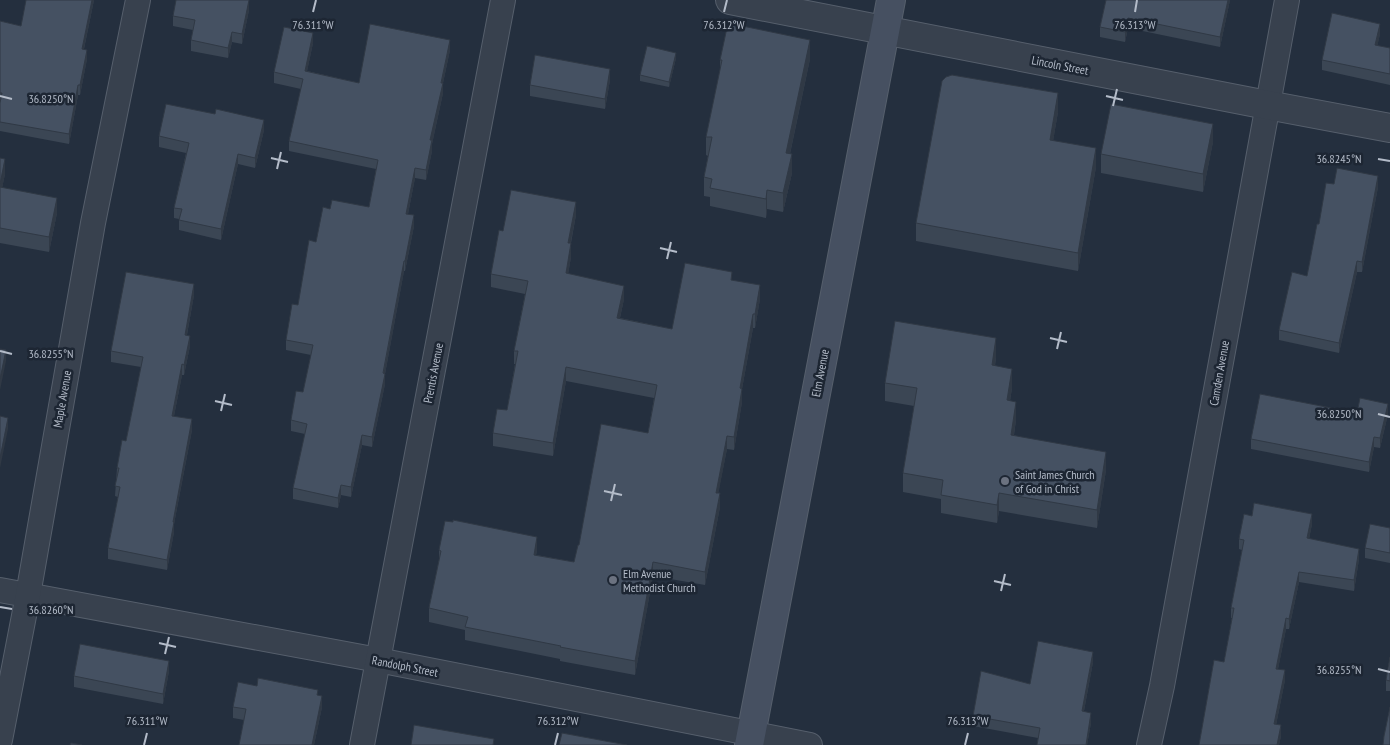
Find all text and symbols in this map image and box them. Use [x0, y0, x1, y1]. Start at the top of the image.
text: 76.311°W [292, 17, 334, 32]
text: 76.312°W [703, 17, 745, 32]
text: 76.313°W [1114, 17, 1156, 32]
street label: Lincoln Street [1030, 52, 1090, 78]
text: 36.8250°N [28, 91, 74, 106]
text: 36.8245°N [1316, 151, 1362, 166]
street label: Camden Avenue [1206, 339, 1232, 407]
street label: Prentis Avenue [420, 342, 446, 404]
text: 36.8255°N [28, 346, 74, 361]
street label: Elm Avenue [808, 348, 832, 398]
street label: Maple Avenue [50, 369, 74, 429]
text: 36.8250°N [1316, 406, 1362, 421]
place label: Saint James Church of God in Christ [1015, 467, 1095, 496]
marker: Saint James Church of God in Christ [999, 475, 1011, 487]
place label: Elm Avenue Methodist Church [623, 566, 696, 595]
marker: Elm Avenue Methodist Church [607, 574, 619, 586]
text: 36.8260°N [28, 602, 74, 617]
street label: Randolph Street [371, 652, 440, 680]
text: 36.8255°N [1316, 662, 1362, 677]
text: 76.311°W [126, 713, 168, 728]
text: 76.312°W [537, 713, 579, 728]
text: 76.313°W [947, 713, 989, 728]

